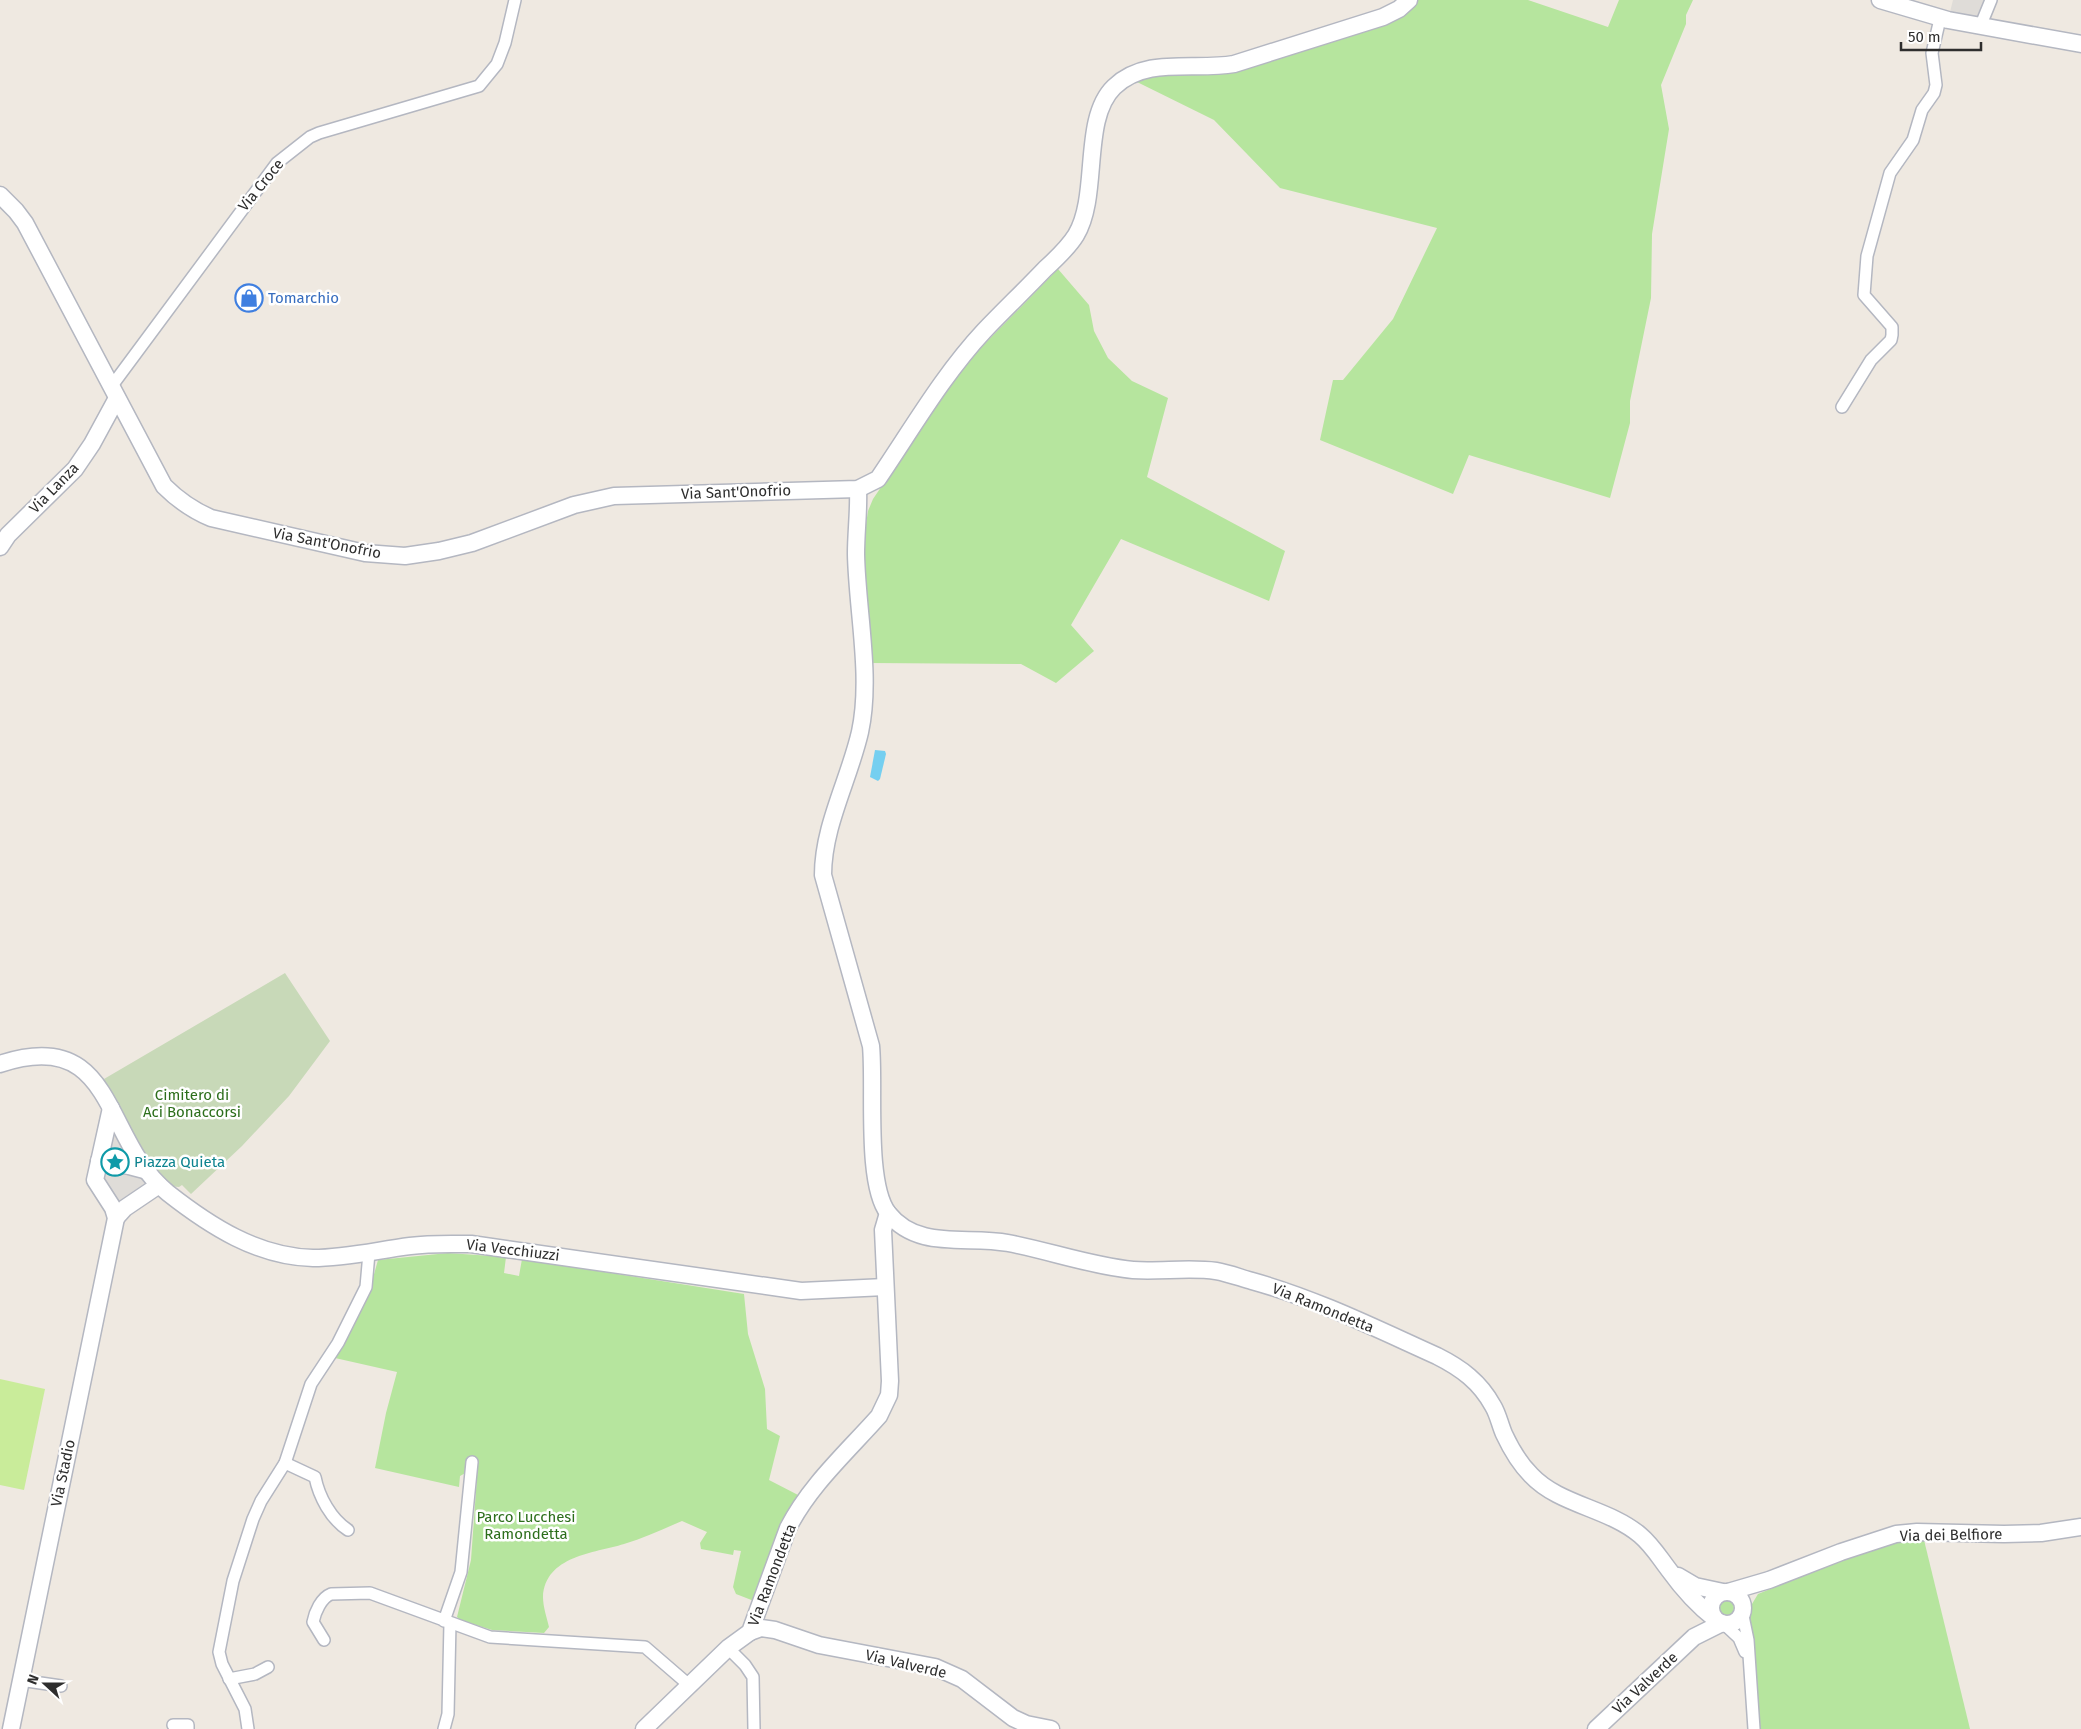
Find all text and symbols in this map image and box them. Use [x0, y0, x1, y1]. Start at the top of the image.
scale bar [1901, 20, 1981, 52]
text: 50 m [1908, 28, 1941, 46]
street label: Via Croce [234, 155, 288, 215]
shop icon: Tomarchio [234, 283, 264, 313]
place label: Tomarchio [268, 289, 339, 307]
street label: Via Lanza [25, 459, 83, 517]
street label: Via Sant'Onofrio [681, 481, 791, 503]
street label: Via Sant'Onofrio [271, 524, 383, 562]
park label: Cimitero di Aci Bonaccorsi [143, 1086, 241, 1121]
place icon: Piazza Quieta [100, 1147, 130, 1177]
place label: Piazza Quieta [134, 1153, 225, 1171]
street label: Via Vecchiuzzi [465, 1235, 561, 1265]
street label: Via Ramondetta [1269, 1279, 1377, 1337]
street label: Via Stadio [47, 1438, 79, 1508]
park label: Parco Lucchesi Ramondetta [476, 1508, 576, 1543]
street label: Via Ramondetta [744, 1521, 800, 1629]
street label: Via dei Belfiore [1900, 1525, 2002, 1545]
street label: Via Valverde [864, 1646, 948, 1682]
street label: Via Valverde [1609, 1648, 1681, 1718]
north arrow [20, 1659, 70, 1709]
text: N [24, 1672, 43, 1687]

